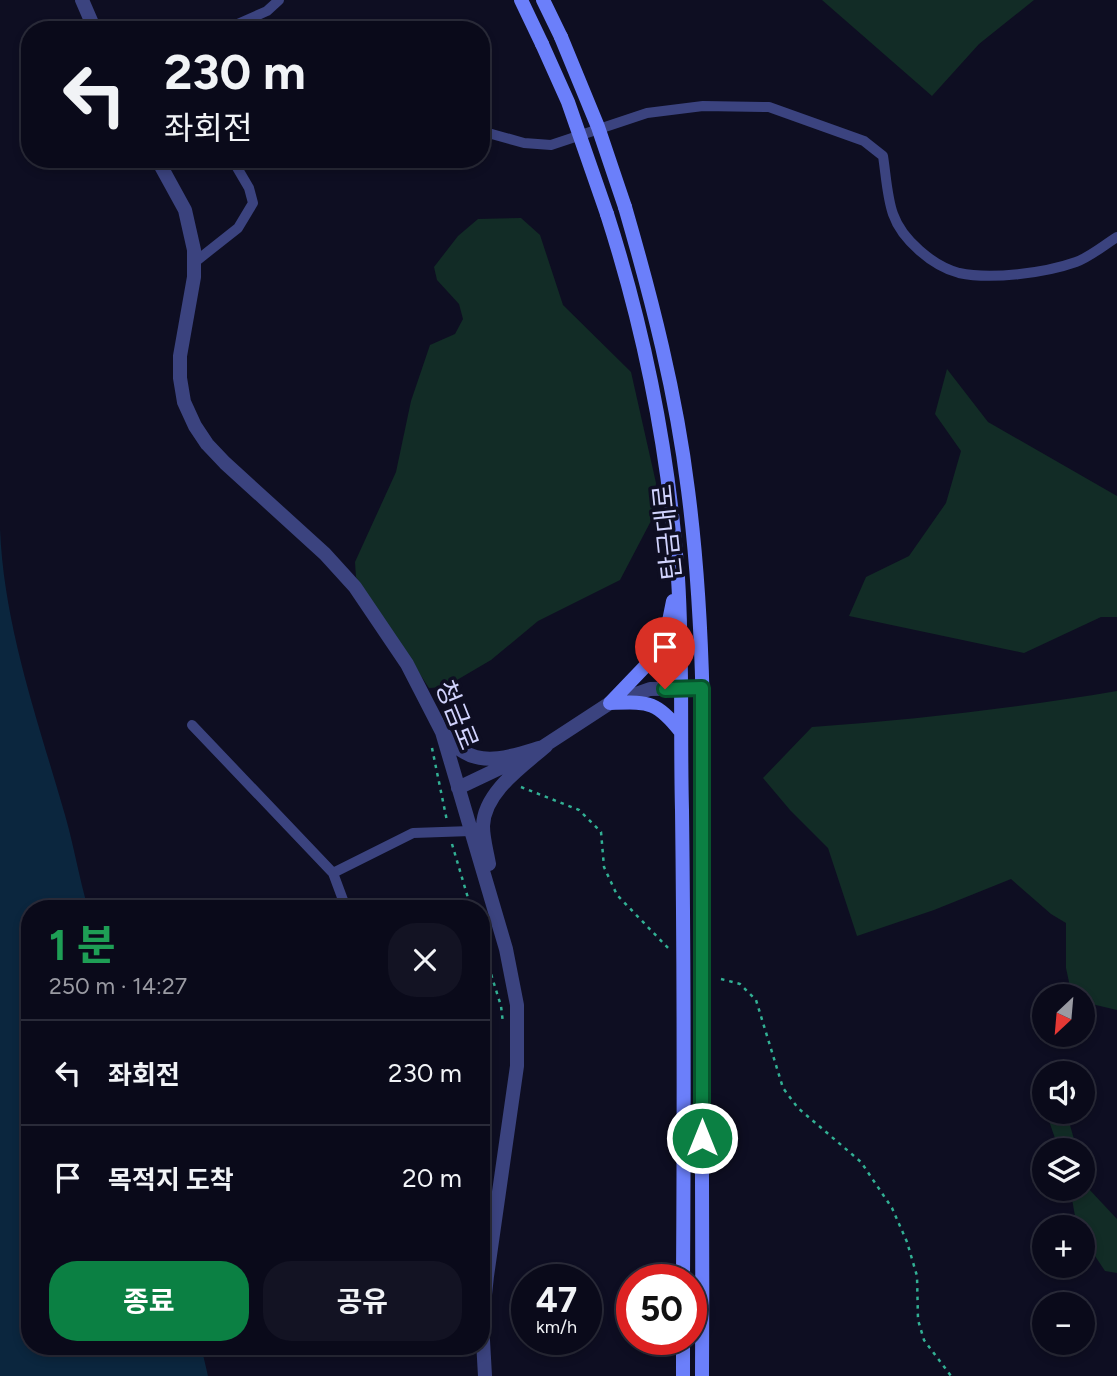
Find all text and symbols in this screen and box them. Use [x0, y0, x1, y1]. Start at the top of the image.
text: 230 m [164, 42, 306, 101]
icon: left [49, 49, 140, 140]
text: 좌회전 [164, 109, 252, 147]
street label: 탄금대로 [646, 483, 688, 581]
pin [635, 617, 695, 689]
icon: arrive [646, 628, 684, 666]
street label: 청금로 [429, 676, 485, 754]
text: 1 분 [49, 920, 115, 971]
button: close [388, 923, 462, 997]
text: 250 m · 14:27 [49, 972, 187, 1000]
north arrow [1032, 984, 1096, 1046]
map controls [1032, 984, 1095, 1355]
icon: left [49, 1054, 87, 1092]
text: 230 m [388, 1057, 462, 1089]
text: 좌회전 [108, 1059, 180, 1091]
button: sound [1032, 1061, 1095, 1124]
position arrow [665, 1101, 739, 1175]
button: layers [1032, 1138, 1095, 1201]
icon: arrive [49, 1159, 87, 1197]
text: 20 m [402, 1162, 462, 1194]
text: 목적지 도착 [108, 1164, 234, 1196]
button: + [1032, 1215, 1095, 1278]
button: 종료 [49, 1261, 249, 1341]
button: 공유 [263, 1261, 462, 1341]
speed limit sign: 50 [616, 1264, 707, 1355]
text: 47 [536, 1279, 577, 1321]
button: − [1032, 1292, 1095, 1355]
text: km/h [536, 1316, 577, 1338]

